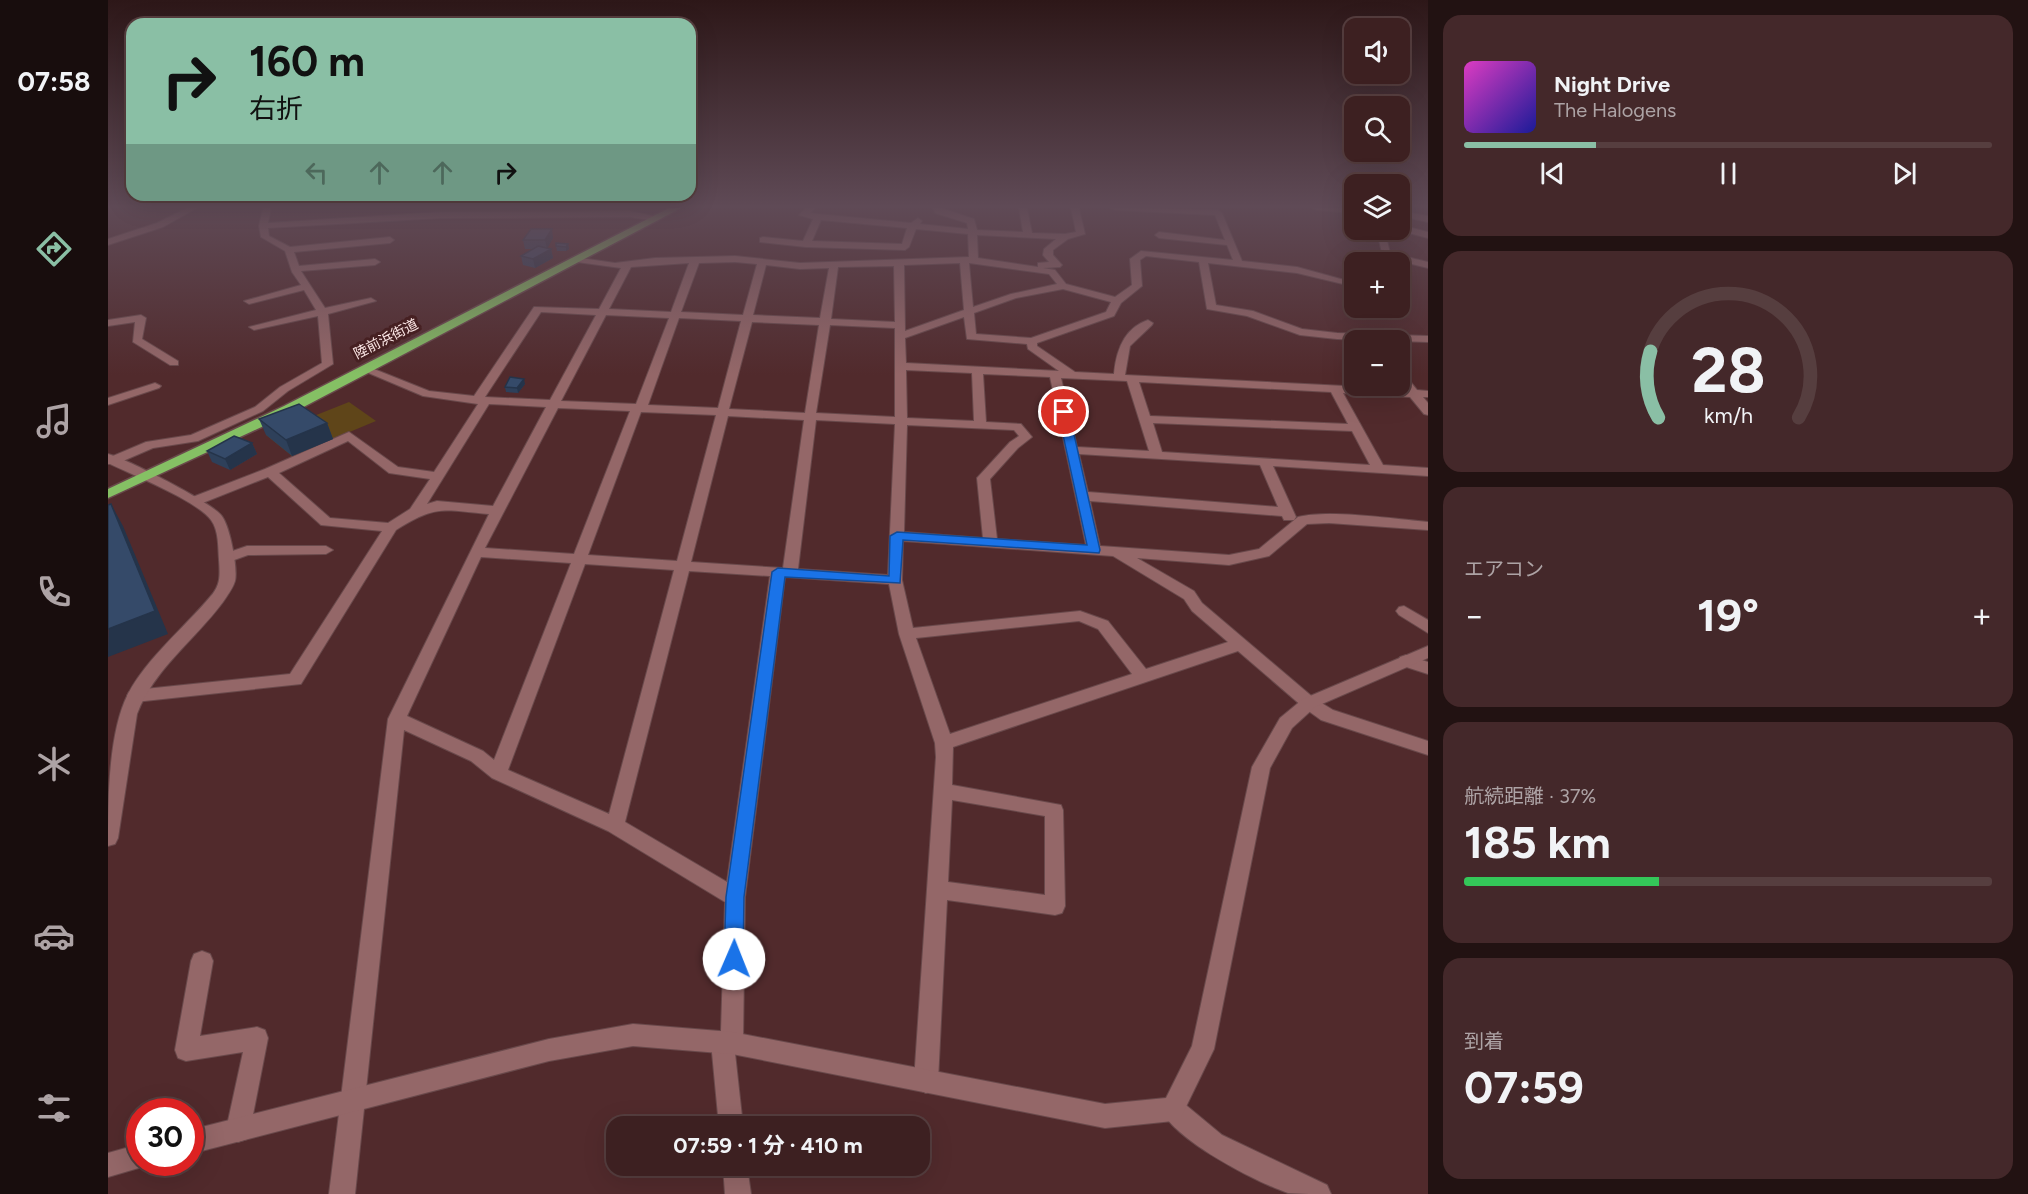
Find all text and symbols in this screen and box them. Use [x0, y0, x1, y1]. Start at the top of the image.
map controls [1344, 18, 1410, 396]
button: sound [1344, 18, 1410, 84]
text: 160 m [249, 36, 365, 87]
icon: right [150, 42, 228, 120]
text: 07:58 [18, 65, 90, 98]
text: Night Drive [1554, 71, 1670, 98]
text: 右折 [249, 92, 303, 125]
button: search [1344, 96, 1410, 162]
text: The Halogens [1554, 98, 1676, 122]
icon: left [300, 156, 333, 189]
icon: ahead [363, 156, 396, 189]
icon: ahead [426, 156, 459, 189]
icon: right [489, 156, 522, 189]
icon: previous [1536, 157, 1569, 190]
icon: pause [1712, 157, 1745, 190]
icon: next [1888, 157, 1921, 190]
button: layers [1344, 174, 1410, 240]
icon: directions [33, 228, 75, 270]
button: + [1344, 252, 1410, 318]
street label: 陸前浜街道 [351, 316, 421, 362]
button: − [1344, 330, 1410, 396]
text: 28 [1691, 333, 1765, 408]
pin [1038, 386, 1089, 437]
icon: arrive [1047, 395, 1080, 428]
icon: music [33, 400, 75, 442]
text: km/h [1704, 404, 1752, 429]
text: エアコン [1464, 557, 1544, 581]
icon: phone [33, 571, 75, 613]
text: 19° [1697, 588, 1759, 642]
text: − [1464, 596, 1485, 635]
text: + [1971, 596, 1992, 635]
icon: climate [33, 743, 75, 785]
text: 航続距離 · 37% [1464, 784, 1596, 808]
text: 185 km [1464, 815, 1611, 869]
icon: car [33, 915, 75, 957]
position arrow [702, 927, 766, 991]
text: 到着 [1464, 1029, 1504, 1053]
text: 07:59 [1464, 1060, 1584, 1114]
icon: filters [33, 1087, 75, 1129]
speed limit sign: 30 [126, 1098, 204, 1176]
text: 07:59 · 1 分 · 410 m [673, 1132, 863, 1159]

